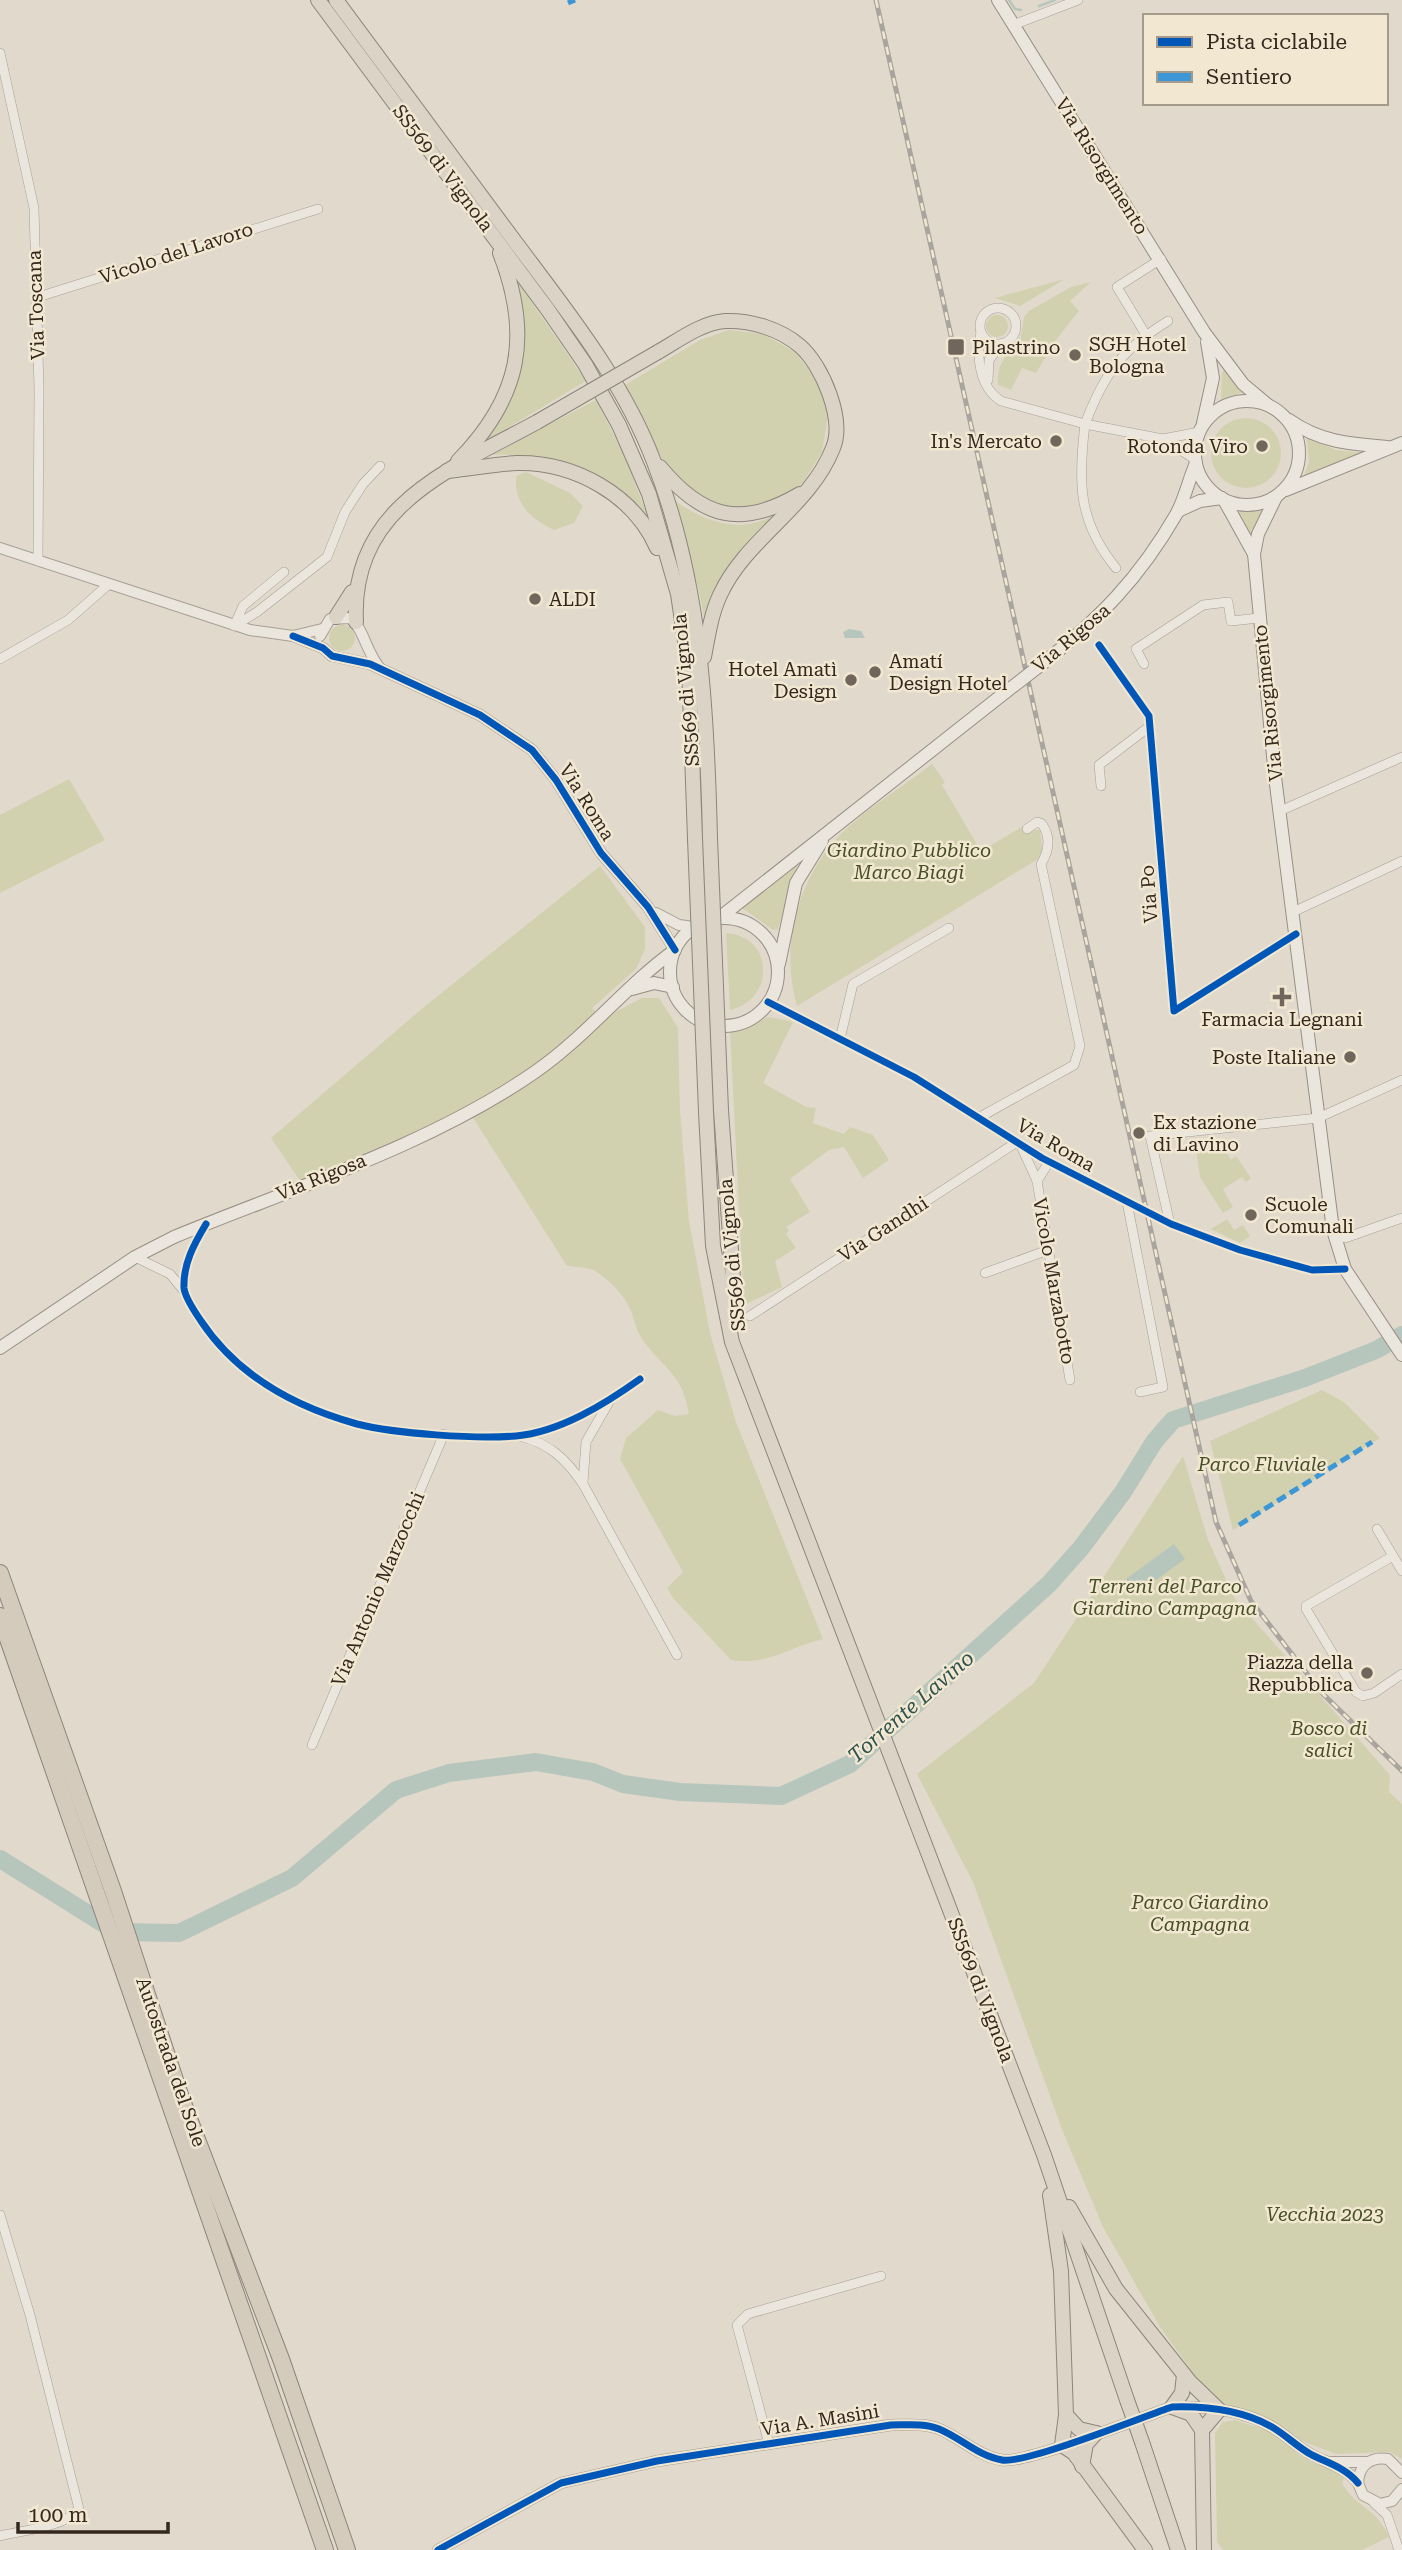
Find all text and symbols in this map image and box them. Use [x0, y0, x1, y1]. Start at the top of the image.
legend [1143, 14, 1388, 105]
text: Pista ciclabile [1206, 30, 1347, 54]
text: Sentiero [1206, 65, 1292, 89]
street label: Via Risorgimento [1051, 93, 1153, 239]
street label: SS569 di Vignola [388, 100, 499, 237]
street label: Vicolo del Lavoro [96, 217, 256, 289]
street label: Via Toscana [23, 249, 49, 360]
place label: SGH Hotel Bologna [1089, 333, 1186, 378]
place label: Pilastrino [972, 336, 1060, 359]
marker: Pilastrino [946, 337, 966, 357]
marker: SGH Hotel Bologna [1067, 347, 1083, 363]
place label: In's Mercato [931, 430, 1042, 453]
marker: In's Mercato [1048, 433, 1064, 449]
place label: Rotonda Viro [1127, 435, 1248, 458]
marker: Rotonda Viro [1254, 438, 1270, 454]
place label: ALDI [549, 588, 596, 611]
marker: ALDI [527, 591, 543, 607]
street label: Via Rigosa [1027, 598, 1115, 677]
street label: SS569 di Vignola [668, 612, 704, 767]
street label: Via Risorgimento [1248, 624, 1288, 782]
place label: Amatí Design Hotel [889, 650, 1008, 695]
place label: Hotel Amatì Design [728, 658, 837, 703]
marker: Amatí Design Hotel [867, 664, 883, 680]
marker: Hotel Amatì Design [843, 672, 859, 688]
street label: Via Roma [554, 759, 620, 845]
park label: Giardino Pubblico Marco Biagi [827, 839, 991, 884]
street label: Via Po [1136, 864, 1162, 924]
marker: Farmacia Legnani [1274, 989, 1290, 1005]
place label: Farmacia Legnani [1201, 1008, 1363, 1031]
place label: Poste Italiane [1212, 1046, 1336, 1069]
marker: Poste Italiane [1342, 1049, 1358, 1065]
place label: Ex stazione di Lavino [1153, 1111, 1257, 1156]
street label: Via Roma [1013, 1113, 1100, 1177]
marker: Ex stazione di Lavino [1131, 1125, 1147, 1141]
street label: Via Rigosa [273, 1148, 370, 1205]
street label: SS569 di Vignola [714, 1177, 750, 1332]
street label: Via Gandhi [834, 1191, 932, 1267]
place label: Scuole Comunali [1265, 1193, 1354, 1238]
street label: Vicolo Marzabotto [1028, 1196, 1080, 1366]
marker: Scuole Comunali [1243, 1207, 1259, 1223]
park label: Parco Fluviale [1197, 1453, 1327, 1476]
street label: Via Antonio Marzocchi [326, 1488, 430, 1690]
park label: Terreni del Parco Giardino Campagna [1073, 1575, 1257, 1620]
water label: Torrente Lavino [843, 1646, 979, 1768]
place label: Piazza della Repubblica [1247, 1651, 1354, 1696]
marker: Piazza della Repubblica [1359, 1665, 1375, 1681]
park label: Bosco di salici [1290, 1717, 1367, 1762]
park label: Parco Giardino Campagna [1130, 1891, 1269, 1936]
street label: SS569 di Vignola [943, 1914, 1019, 2066]
street label: Autostrada del Sole [131, 1974, 211, 2150]
park label: Vecchia 2023 [1266, 2203, 1384, 2226]
street label: Via A. Masini [759, 2399, 881, 2441]
scale bar [18, 2490, 168, 2534]
text: 100 m [28, 2503, 88, 2527]

